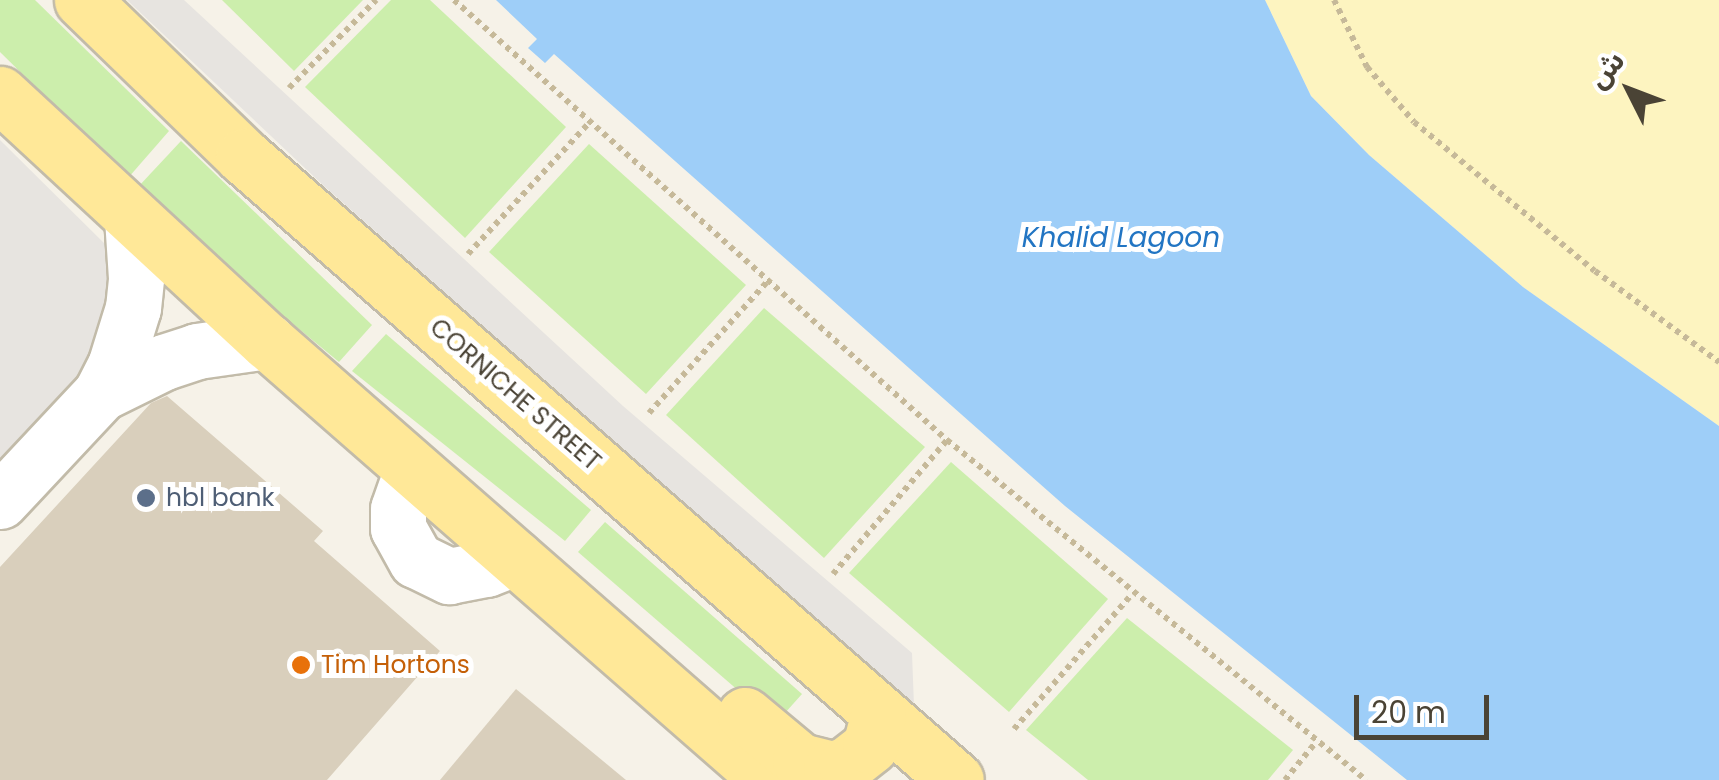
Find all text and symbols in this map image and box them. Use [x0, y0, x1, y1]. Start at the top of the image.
north arrow [1579, 40, 1679, 140]
text: ش [1579, 42, 1634, 97]
water label: Khalid Lagoon [1022, 221, 1220, 255]
street label: CORNICHE STREET [423, 313, 607, 477]
place label: hbl bank [166, 483, 274, 513]
marker: hbl bank [135, 487, 157, 509]
place label: Tim Hortons [321, 650, 470, 680]
marker: Tim Hortons [290, 654, 312, 676]
scale bar [1359, 675, 1494, 737]
text: 20 m [1371, 691, 1446, 734]

